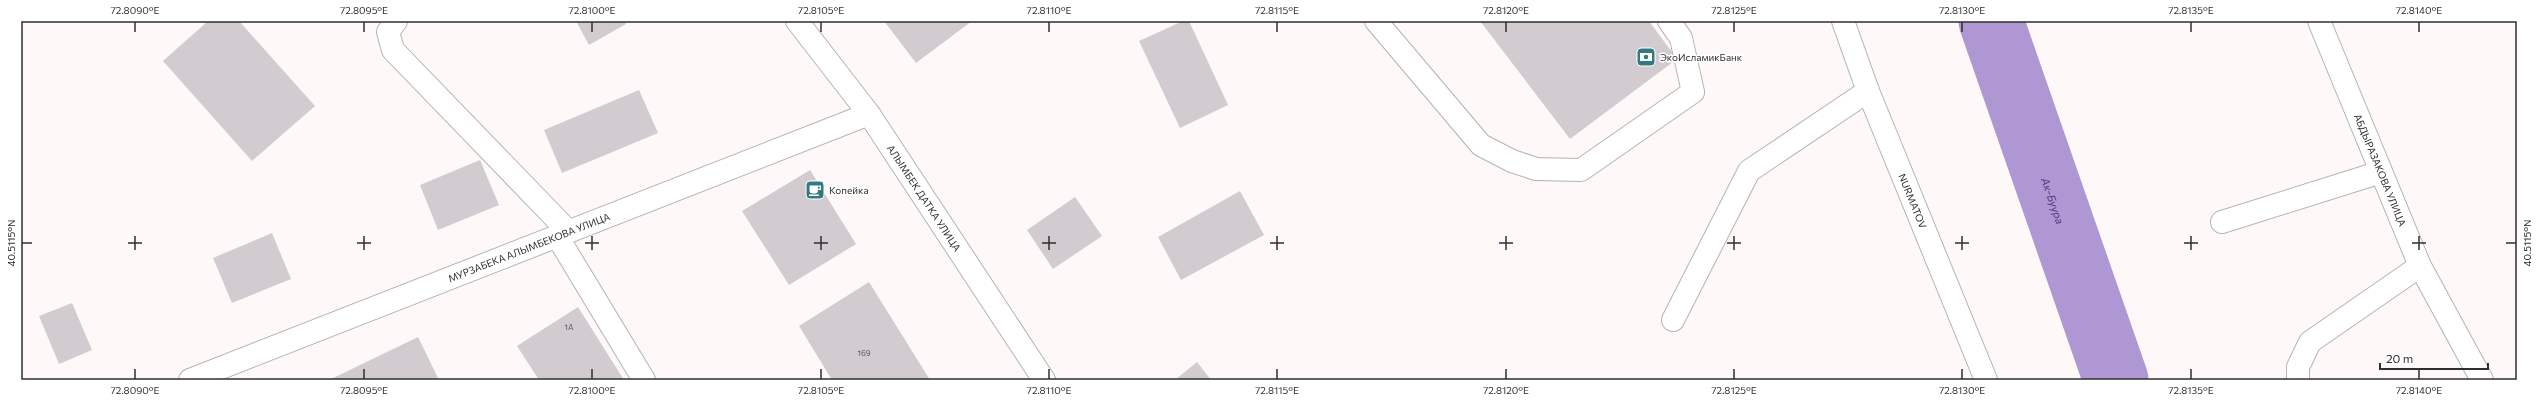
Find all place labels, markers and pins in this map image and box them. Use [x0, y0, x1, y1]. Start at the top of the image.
bank icon: ЭкоИсламикБанк [1635, 46, 1657, 68]
place label: ЭкоИсламикБанк [1660, 51, 1743, 63]
cafe icon: Копейка [804, 179, 826, 201]
place label: Копейка [829, 184, 869, 196]

